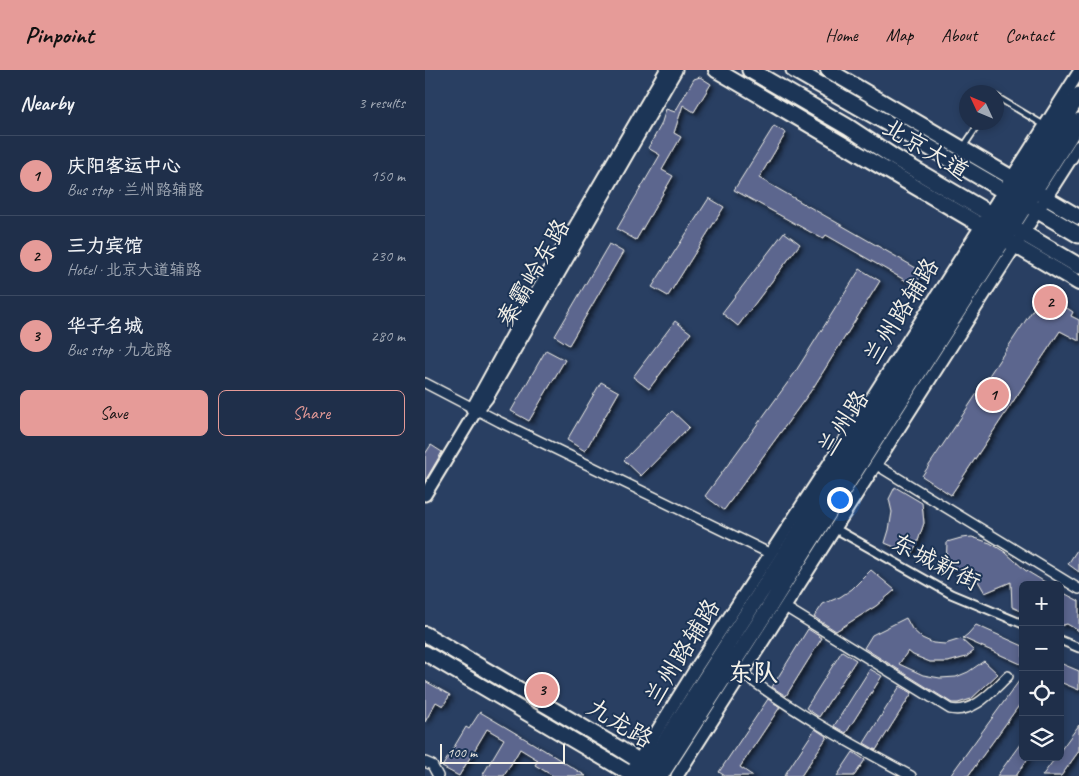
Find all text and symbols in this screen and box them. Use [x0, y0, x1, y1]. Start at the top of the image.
text: Pinpoint [25, 20, 94, 50]
text: Home [825, 24, 858, 46]
text: Map [886, 24, 913, 46]
text: About [941, 24, 977, 46]
text: Contact [1005, 24, 1054, 46]
north arrow [959, 85, 1004, 130]
text: Nearby [20, 90, 73, 116]
text: 3 results [358, 93, 405, 113]
street label: 北京大道 [877, 111, 975, 187]
text: 庆阳客运中心 [67, 154, 181, 178]
text: 1 [32, 166, 40, 186]
text: 150 m [371, 166, 405, 186]
text: Bus stop · 兰州路辅路 [67, 180, 204, 200]
street label: 秦霸岭东路 [490, 214, 576, 332]
text: 三力宾馆 [67, 234, 143, 258]
text: 2 [32, 246, 40, 266]
text: 230 m [371, 246, 405, 266]
street label: 兰州路辅路 [856, 252, 946, 370]
text: Hotel · 北京大道辅路 [67, 260, 202, 280]
pin: 2 [1034, 283, 1066, 321]
text: 华子名城 [67, 314, 143, 338]
text: 3 [32, 326, 40, 346]
text: 280 m [371, 326, 405, 346]
text: Bus stop · 九龙路 [67, 340, 172, 360]
pin: 1 [977, 376, 1009, 414]
street label: 兰州路 [811, 385, 875, 461]
button: Save [20, 390, 208, 436]
button: Share [218, 390, 405, 436]
your location [827, 487, 853, 513]
street label: 东城新街 [886, 527, 986, 597]
map controls [1019, 581, 1064, 761]
button: + [1019, 581, 1064, 626]
street label: 兰州路辅路 [637, 593, 727, 711]
button: − [1019, 626, 1064, 671]
district label: 东队 [728, 657, 778, 689]
pin: 3 [526, 671, 558, 709]
button: locate [1019, 671, 1064, 716]
street label: 九龙路 [581, 692, 659, 754]
button: layers [1019, 716, 1064, 761]
scale bar [440, 741, 565, 764]
text: 100 m [447, 744, 477, 761]

